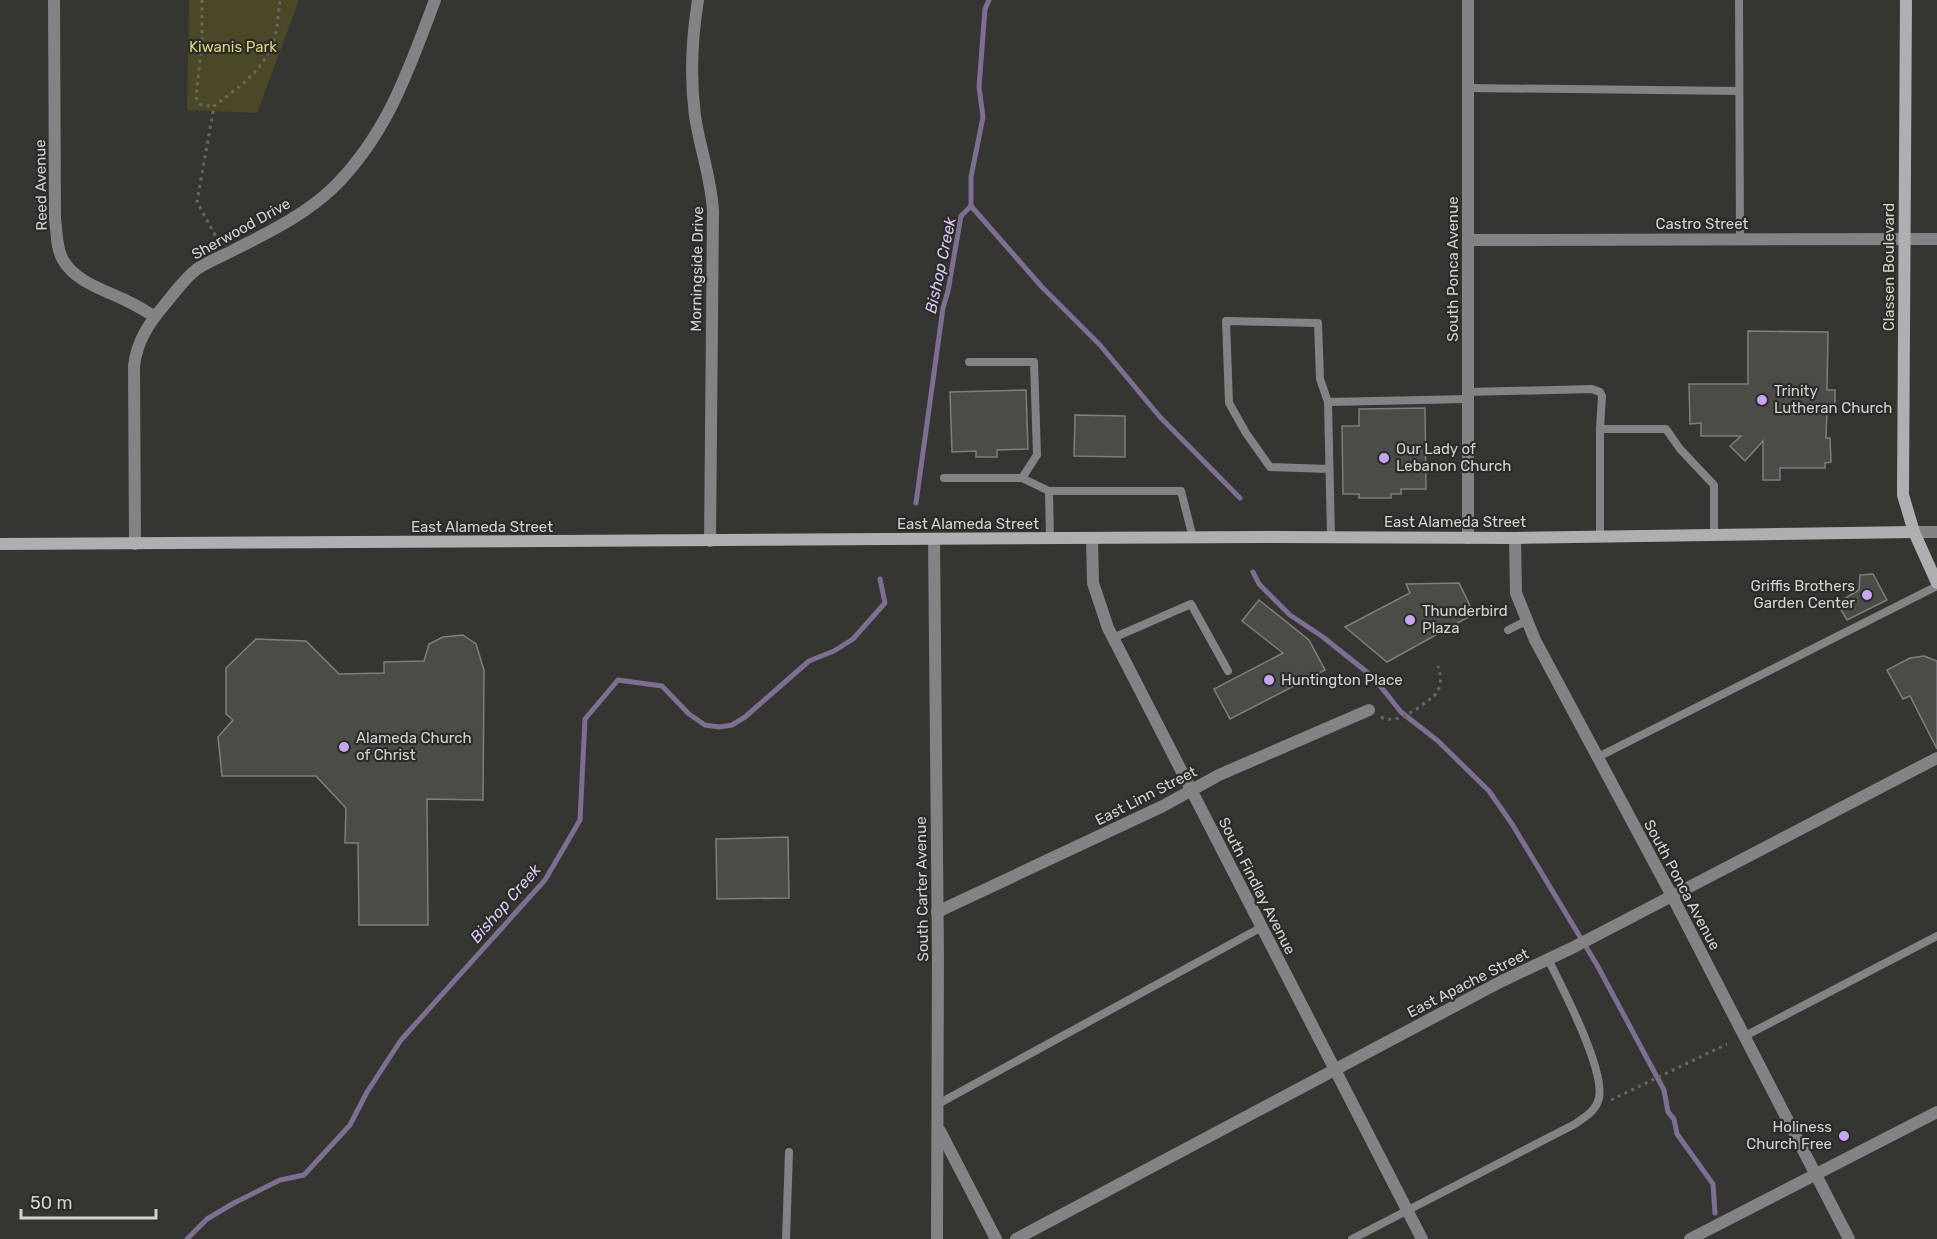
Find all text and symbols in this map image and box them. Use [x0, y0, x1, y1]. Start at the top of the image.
park label: Kiwanis Park [189, 38, 277, 56]
street label: Reed Avenue [31, 139, 51, 231]
street label: Sherwood Drive [188, 194, 294, 264]
street label: South Ponca Avenue [1444, 196, 1462, 342]
street label: Classen Boulevard [1880, 203, 1898, 331]
street label: Morningside Drive [687, 206, 707, 332]
water label: Bishop Creek [921, 215, 960, 315]
street label: Castro Street [1656, 215, 1749, 233]
place label: Trinity Lutheran Church [1774, 382, 1892, 417]
marker: Trinity Lutheran Church [1755, 393, 1769, 407]
place label: Our Lady of Lebanon Church [1396, 440, 1511, 475]
marker: Our Lady of Lebanon Church [1377, 451, 1391, 465]
street label: East Alameda Street [1384, 513, 1526, 531]
street label: East Alameda Street [897, 515, 1039, 533]
street label: East Alameda Street [411, 518, 553, 536]
place label: Griffis Brothers Garden Center [1750, 577, 1855, 612]
marker: Griffis Brothers Garden Center [1860, 588, 1874, 602]
place label: Thunderbird Plaza [1422, 602, 1508, 637]
marker: Thunderbird Plaza [1403, 613, 1417, 627]
place label: Huntington Place [1281, 671, 1403, 689]
marker: Huntington Place [1262, 673, 1276, 687]
place label: Alameda Church of Christ [356, 729, 472, 764]
marker: Alameda Church of Christ [337, 740, 351, 754]
street label: East Linn Street [1092, 763, 1200, 829]
street label: South Findlay Avenue [1215, 814, 1299, 958]
street label: South Carter Avenue [912, 816, 932, 962]
street label: South Ponca Avenue [1640, 817, 1724, 953]
water label: Bishop Creek [466, 860, 545, 947]
street label: East Apache Street [1404, 944, 1532, 1022]
place label: Holiness Church Free [1746, 1118, 1832, 1153]
marker: Holiness Church Free [1837, 1129, 1851, 1143]
scale bar [21, 1182, 156, 1220]
text: 50 m [30, 1192, 73, 1214]

